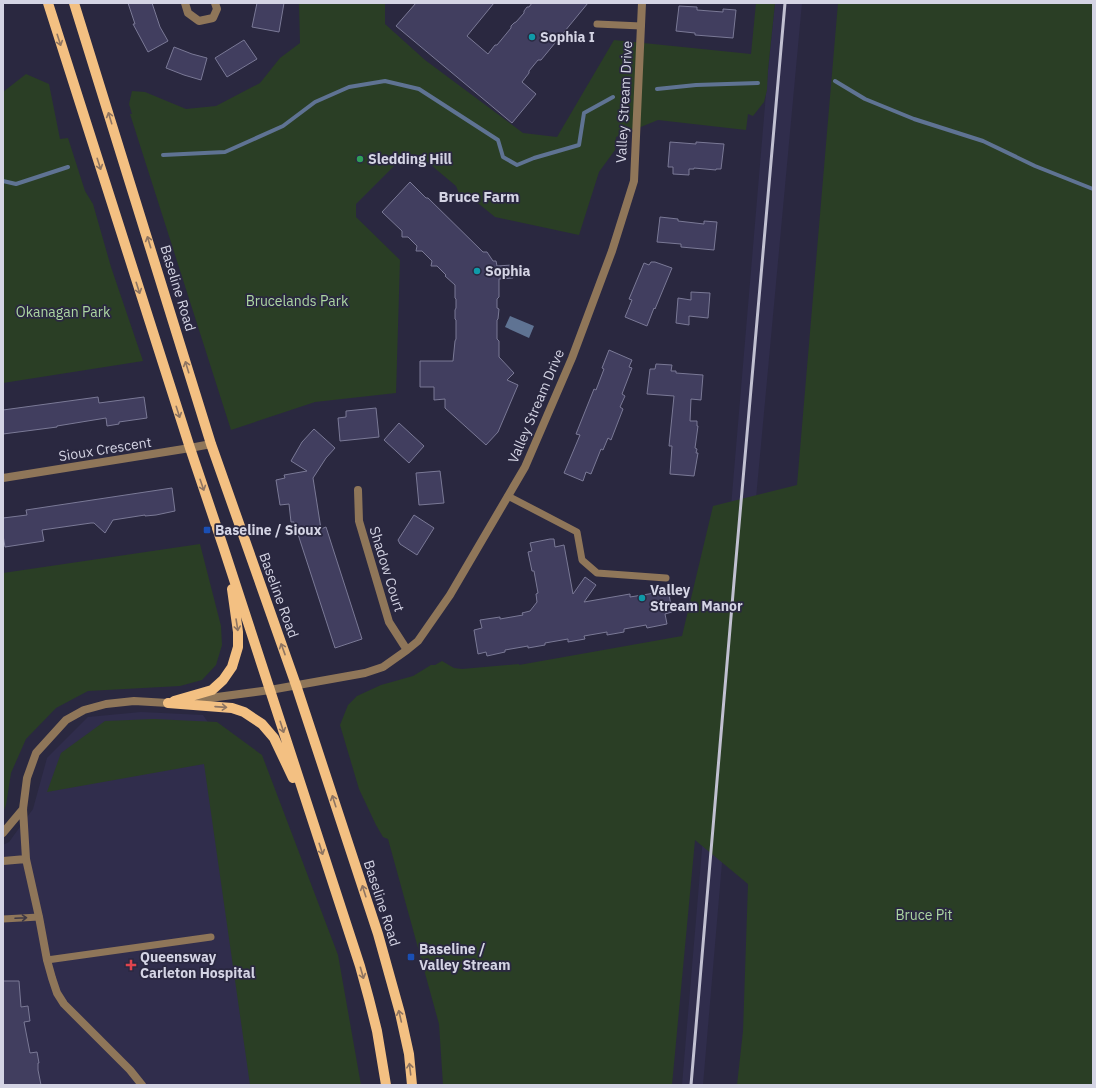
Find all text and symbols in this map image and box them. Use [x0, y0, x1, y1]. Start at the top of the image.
place label: Sophia I [540, 28, 595, 46]
marker: Sophia I [527, 32, 537, 42]
one-way arrow [56, 34, 64, 46]
street label: Valley Stream Drive [612, 40, 636, 164]
one-way arrow [106, 112, 113, 125]
place label: Sledding Hill [368, 150, 452, 168]
marker: Sledding Hill [355, 154, 365, 164]
one-way arrow [96, 157, 103, 170]
district label: Bruce Farm [439, 187, 519, 206]
one-way arrow [145, 236, 152, 249]
street label: Baseline Road [156, 243, 200, 333]
place label: Sophia [485, 262, 530, 280]
marker: Sophia [472, 266, 482, 276]
one-way arrow [135, 282, 143, 294]
park label: Brucelands Park [246, 292, 349, 310]
park label: Okanagan Park [16, 303, 111, 321]
street label: Valley Stream Drive [504, 346, 568, 466]
one-way arrow [183, 360, 190, 373]
one-way arrow [175, 405, 182, 418]
street label: Sioux Crescent [57, 433, 153, 465]
one-way arrow [199, 479, 207, 491]
place label: Baseline / Sioux [215, 521, 322, 539]
street label: Shadow Court [366, 524, 409, 614]
marker: Baseline / Sioux [202, 525, 212, 535]
street label: Baseline Road [255, 550, 303, 640]
place label: Valley Stream Manor [650, 581, 743, 615]
marker: Valley Stream Manor [637, 593, 647, 603]
one-way arrow [233, 619, 241, 632]
one-way arrow [279, 643, 287, 655]
one-way arrow [214, 704, 227, 711]
one-way arrow [279, 720, 286, 733]
one-way arrow [330, 795, 337, 808]
one-way arrow [318, 843, 326, 855]
street label: Baseline Road [360, 858, 404, 948]
one-way arrow [359, 885, 367, 897]
park label: Bruce Pit [895, 906, 953, 924]
one-way arrow [14, 914, 27, 921]
place label: Baseline / Valley Stream [419, 940, 510, 974]
place label: Queensway Carleton Hospital [140, 948, 255, 982]
marker: Baseline / Valley Stream [406, 952, 416, 962]
marker: Queensway Carleton Hospital [125, 959, 137, 971]
one-way arrow [359, 966, 366, 979]
one-way arrow [396, 1010, 403, 1023]
one-way arrow [407, 1063, 414, 1076]

